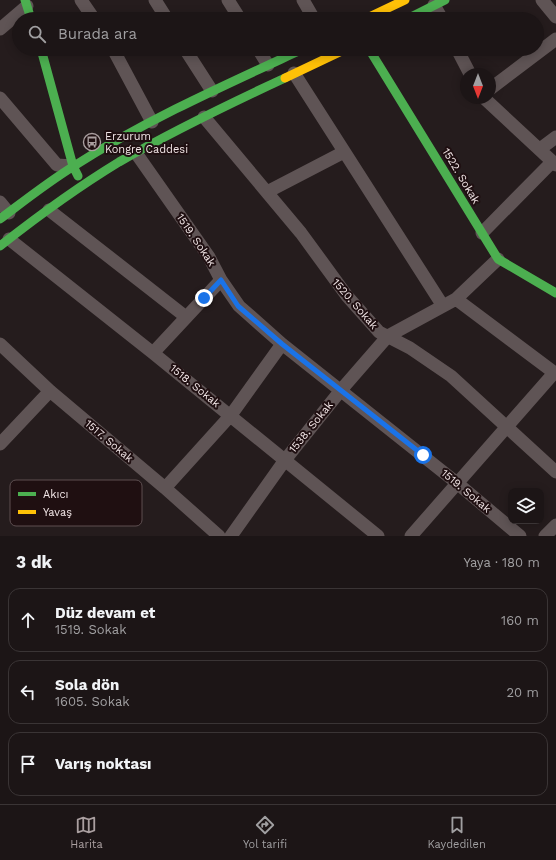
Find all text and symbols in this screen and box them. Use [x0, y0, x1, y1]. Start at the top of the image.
search box [12, 12, 544, 56]
icon: search [26, 23, 48, 45]
text: Burada ara [58, 25, 137, 43]
north arrow [460, 68, 496, 104]
place label: Erzurum Kongre Caddesi [105, 130, 188, 156]
bus stop icon: Erzurum Kongre Caddesi [82, 132, 102, 152]
street label: 1522. Sokak [439, 146, 483, 206]
street label: 1519. Sokak [174, 211, 218, 269]
street label: 1520. Sokak [330, 276, 380, 332]
route end [195, 289, 213, 307]
street label: 1518. Sokak [167, 362, 223, 410]
street label: 1538. Sokak [286, 399, 336, 455]
street label: 1517. Sokak [82, 417, 136, 465]
route start [414, 446, 432, 464]
street label: 1519. Sokak [439, 467, 493, 515]
legend [10, 480, 142, 526]
text: Akıcı [43, 488, 69, 501]
map controls [508, 488, 544, 524]
button: layers [508, 488, 544, 524]
text: Yavaş [43, 506, 72, 519]
text: 3 dk [16, 552, 52, 572]
text: Yaya · 180 m [464, 555, 540, 570]
text: Düz devam et [55, 604, 155, 622]
icon: ahead [17, 609, 39, 631]
text: 160 m [501, 613, 539, 628]
text: 1519. Sokak [55, 622, 127, 637]
text: Sola dön [55, 676, 119, 694]
icon: left [17, 681, 39, 703]
text: 20 m [507, 685, 539, 700]
text: 1605. Sokak [55, 694, 130, 709]
icon: arrive [17, 753, 39, 775]
text: Varış noktası [55, 755, 152, 773]
tab: Harita [70, 814, 103, 851]
tab: Yol tarifi [243, 814, 287, 851]
tab: Kaydedilen [428, 814, 486, 851]

